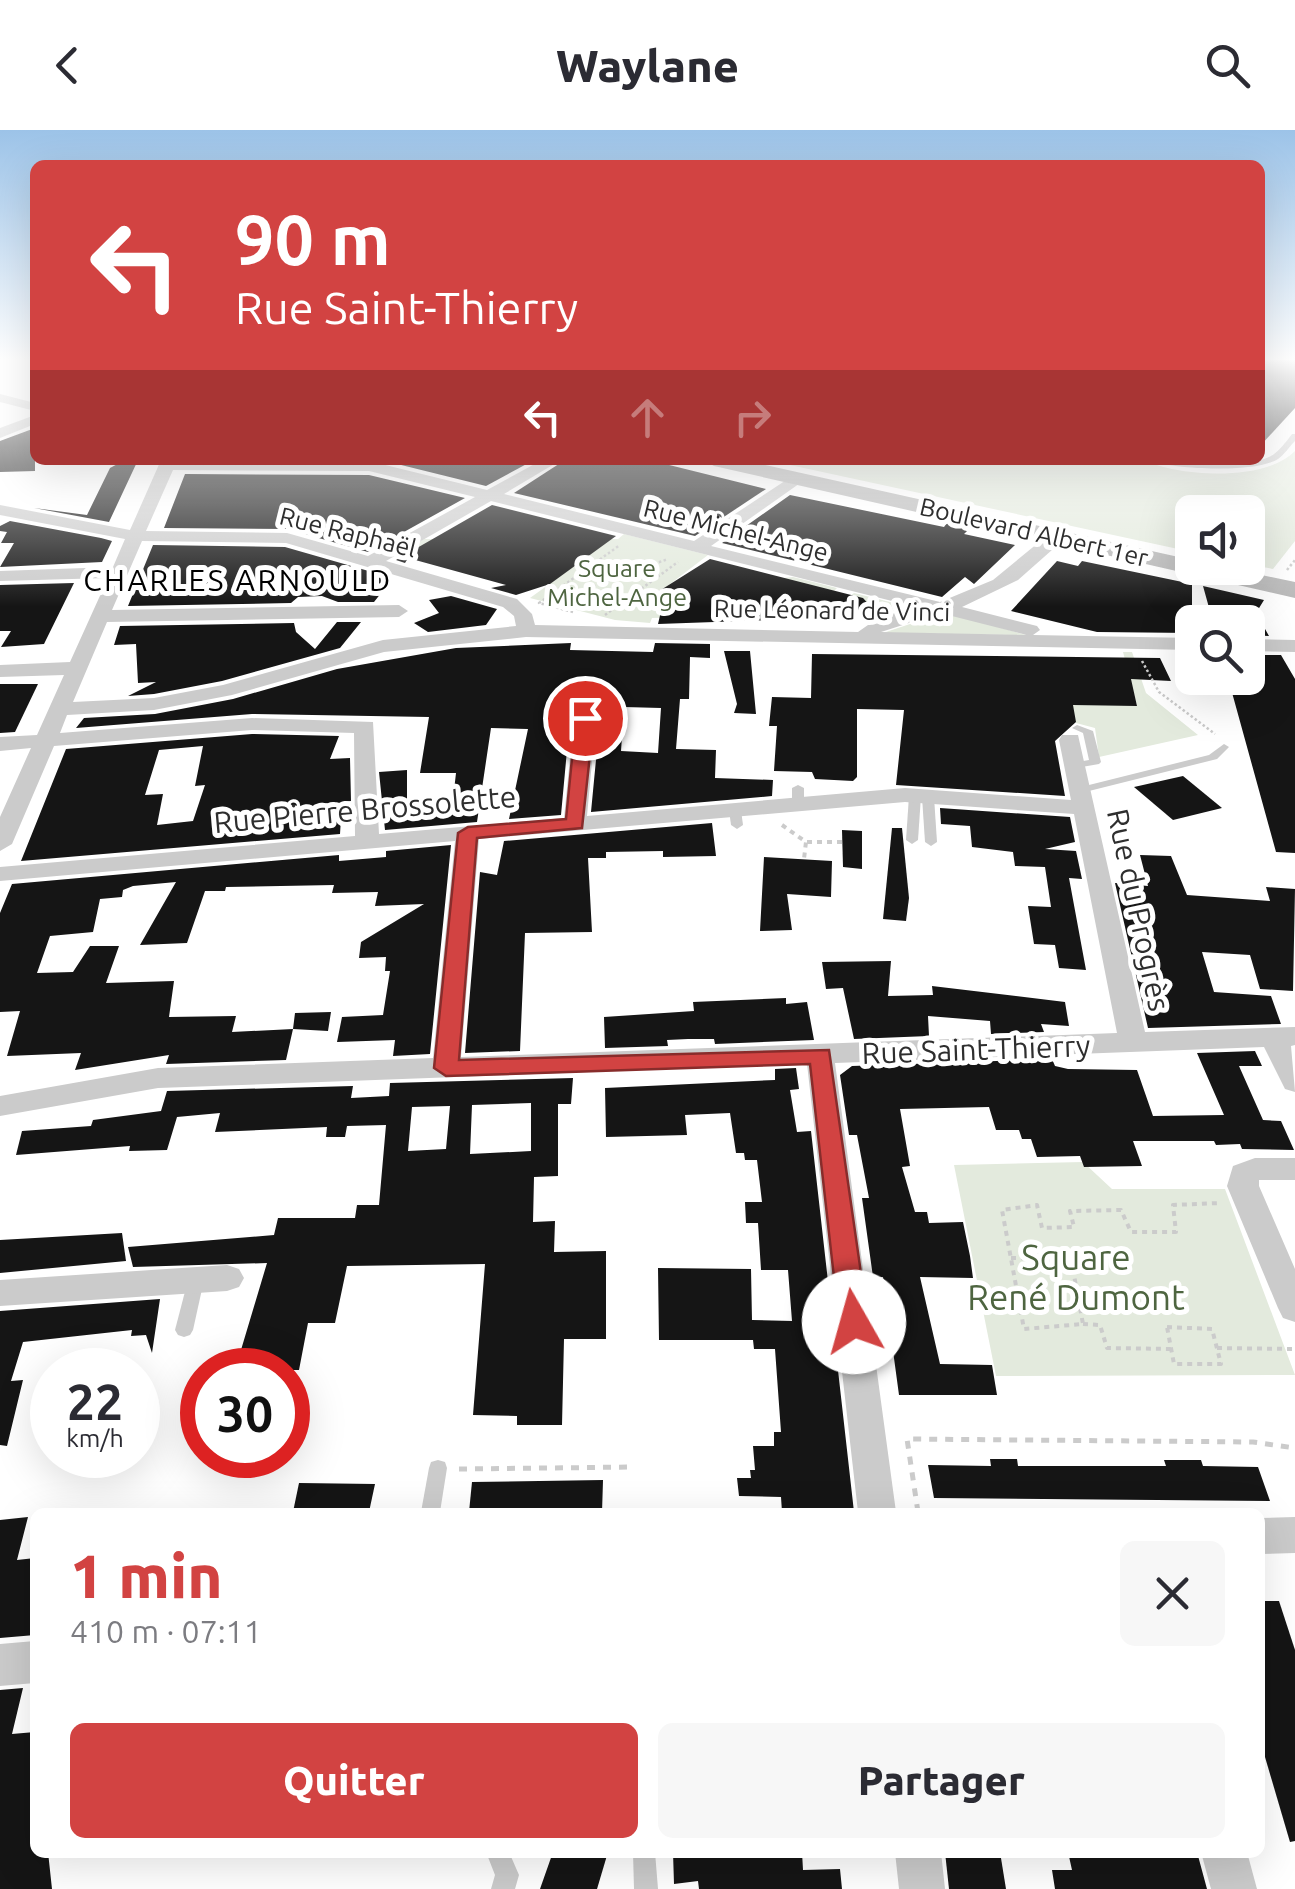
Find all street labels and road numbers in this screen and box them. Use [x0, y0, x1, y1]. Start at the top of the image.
street label: Boulevard Albert 1er [917, 492, 1151, 572]
street label: Rue Michel-Ange [641, 494, 831, 566]
street label: Rue Raphaël [277, 501, 419, 563]
street label: Rue Léonard de Vinci [714, 594, 950, 626]
street label: Rue Pierre Brossolette [212, 779, 517, 839]
street label: Rue du Progrès [1101, 806, 1177, 1014]
street label: Rue Saint-Thierry [861, 1028, 1091, 1070]

